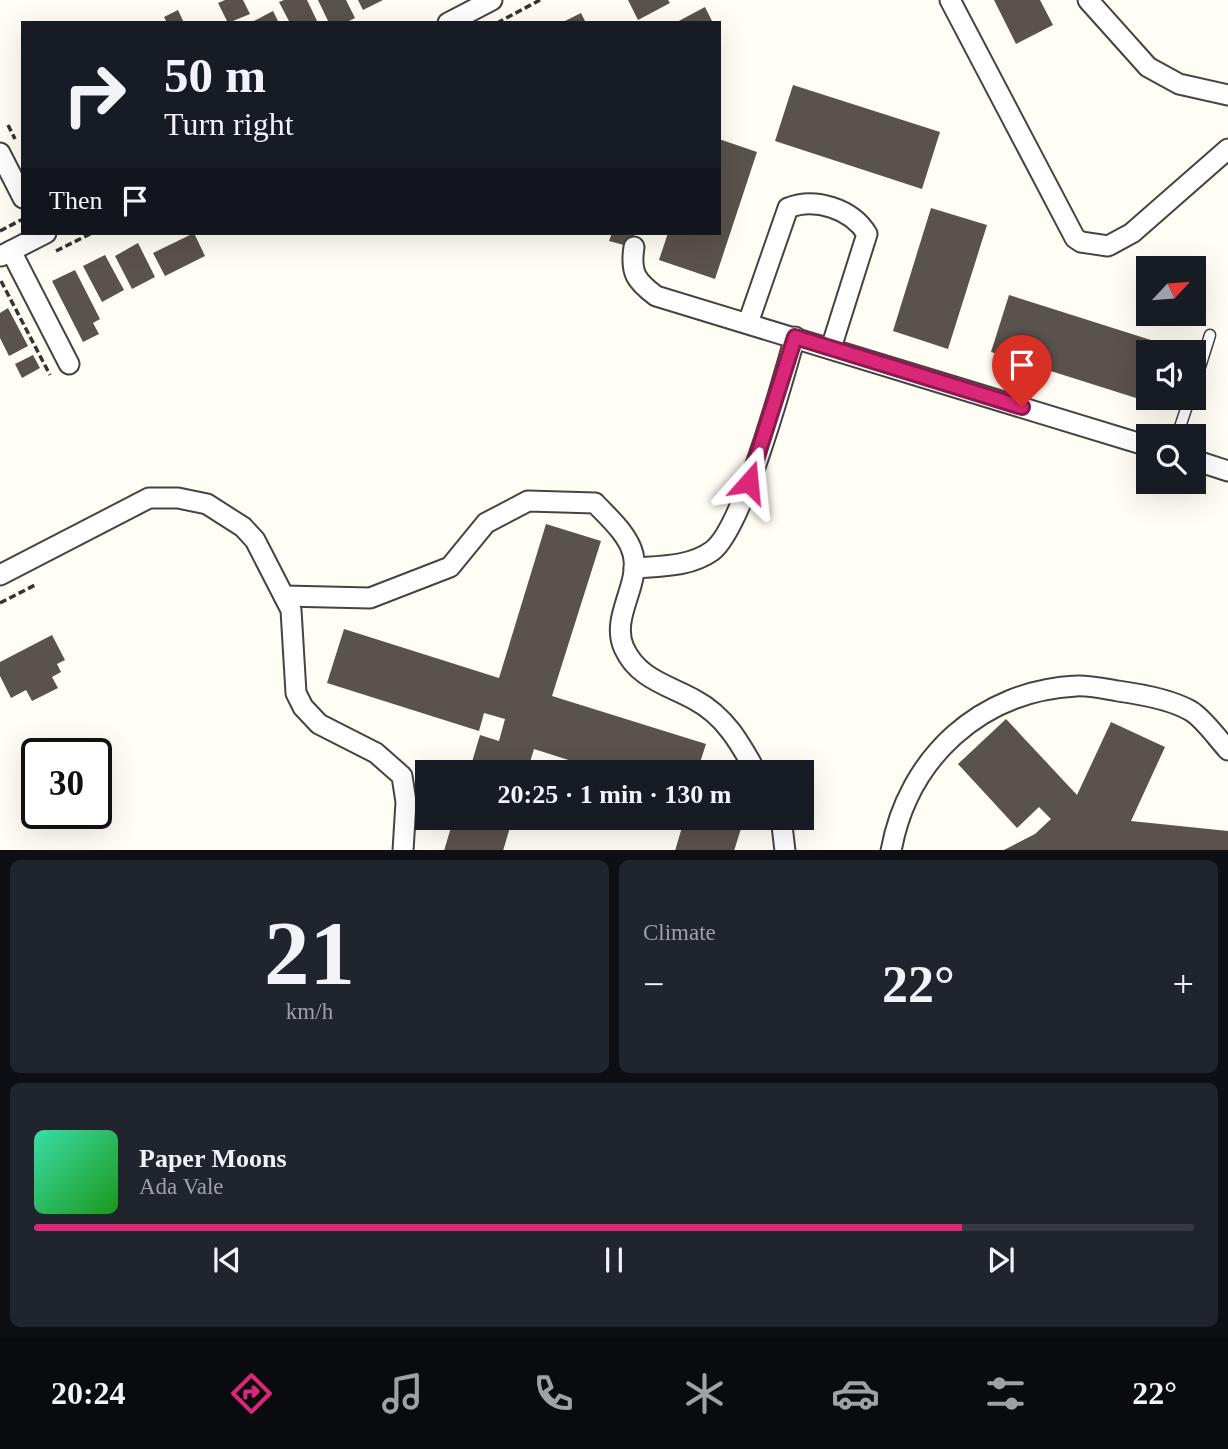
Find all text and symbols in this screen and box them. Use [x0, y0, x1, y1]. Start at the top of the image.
text: 50 m [164, 48, 266, 103]
icon: right [49, 49, 140, 140]
text: Turn right [164, 106, 294, 142]
icon: arrive [116, 182, 154, 220]
text: Then [49, 186, 102, 215]
north arrow [1136, 256, 1206, 326]
map controls [1136, 256, 1206, 494]
pin [992, 335, 1052, 407]
button: sound [1136, 340, 1206, 410]
icon: arrive [1003, 346, 1041, 384]
button: search [1136, 424, 1206, 494]
position arrow [712, 445, 786, 519]
speed limit sign: 30 [21, 738, 112, 829]
text: 20:25 · 1 min · 130 m [498, 780, 732, 809]
text: 21 [264, 903, 355, 1004]
text: Climate [643, 920, 716, 945]
text: 22° [882, 956, 955, 1013]
text: − [643, 963, 664, 1005]
text: + [1173, 963, 1194, 1005]
text: km/h [286, 999, 333, 1024]
text: Paper Moons [139, 1144, 287, 1173]
text: Ada Vale [139, 1174, 224, 1199]
icon: previous [208, 1241, 246, 1279]
icon: pause [595, 1241, 633, 1279]
icon: next [982, 1241, 1020, 1279]
icon: directions [227, 1369, 276, 1418]
icon: music [378, 1369, 427, 1418]
icon: phone [529, 1369, 578, 1418]
icon: climate [680, 1369, 729, 1418]
icon: car [831, 1369, 880, 1418]
icon: filters [981, 1369, 1030, 1418]
text: 20:24 [51, 1375, 126, 1411]
text: 22° [1132, 1375, 1177, 1411]

